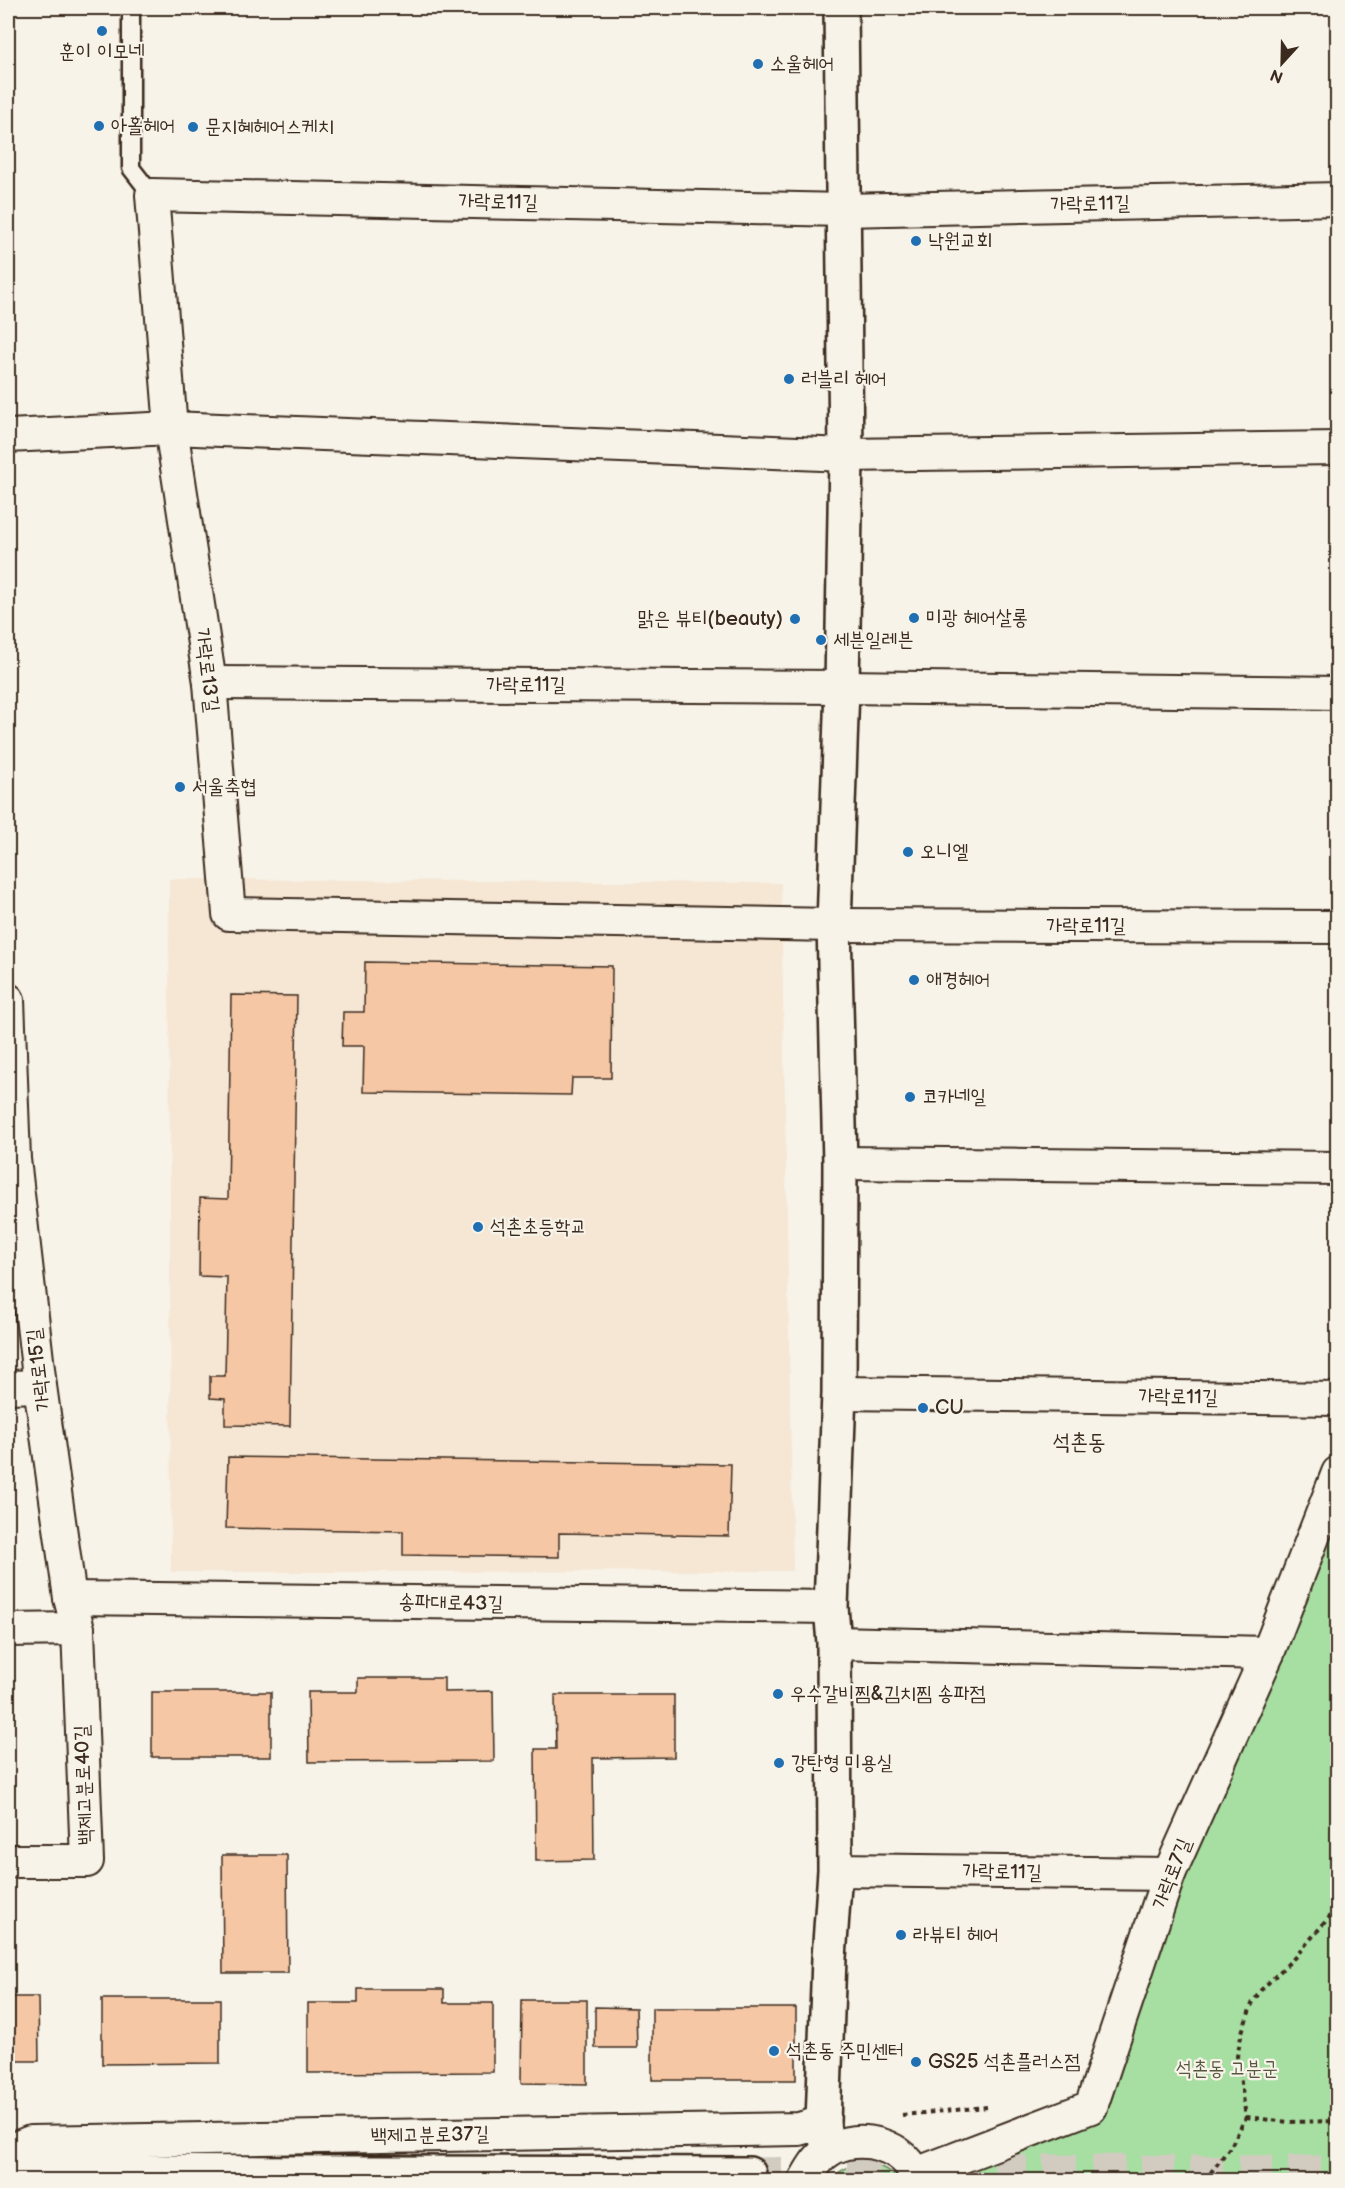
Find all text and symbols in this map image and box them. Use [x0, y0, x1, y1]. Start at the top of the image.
marker: 훈이 이모네 [95, 24, 109, 38]
north arrow [1252, 33, 1312, 93]
place label: 훈이 이모네 [59, 40, 145, 64]
place label: 소울헤어 [770, 52, 834, 76]
marker: 소울헤어 [751, 57, 765, 71]
text: N [1268, 64, 1286, 87]
place label: 아홀헤어 [111, 114, 175, 138]
place label: 문지혜헤어스케치 [205, 115, 334, 139]
marker: 아홀헤어 [92, 119, 106, 133]
marker: 문지혜헤어스케치 [186, 120, 200, 134]
street label: 가락로11길 [458, 189, 538, 215]
street label: 가락로11길 [1050, 191, 1130, 217]
place label: 낙원교회 [928, 229, 992, 253]
marker: 낙원교회 [909, 234, 923, 248]
place label: 러블리 헤어 [801, 367, 887, 391]
marker: 러블리 헤어 [782, 372, 796, 386]
place label: 미광 헤어살롱 [926, 606, 1028, 630]
place label: 맑은 뷰티(beauty) [638, 607, 783, 631]
marker: 미광 헤어살롱 [907, 611, 921, 625]
marker: 맑은 뷰티(beauty) [788, 612, 802, 626]
street label: 가락로13길 [190, 627, 224, 713]
place label: 세븐일레븐 [833, 628, 913, 652]
marker: 세븐일레븐 [814, 633, 828, 647]
street label: 가락로11길 [486, 673, 566, 697]
place label: 서울축협 [192, 775, 256, 799]
marker: 서울축협 [173, 780, 187, 794]
place label: 오니엘 [920, 840, 968, 864]
marker: 오니엘 [901, 845, 915, 859]
street label: 가락로11길 [1046, 914, 1126, 938]
place label: 애경헤어 [926, 968, 990, 992]
marker: 애경헤어 [907, 973, 921, 987]
place label: 코카네일 [922, 1085, 986, 1109]
marker: 코카네일 [903, 1090, 917, 1104]
place label: 석촌초등학교 [490, 1215, 587, 1239]
marker: 석촌초등학교 [471, 1220, 485, 1234]
street label: 가락로15길 [22, 1327, 56, 1413]
street label: 가락로11길 [1138, 1384, 1218, 1410]
place label: CU [935, 1396, 964, 1420]
marker: CU [916, 1401, 930, 1415]
district label: 석촌동 [1052, 1429, 1106, 1456]
street label: 송파대로43길 [398, 1590, 504, 1616]
place label: 우수갈비찜&김치찜 송파점 [790, 1682, 986, 1706]
marker: 우수갈비찜&김치찜 송파점 [771, 1687, 785, 1701]
street label: 백제고분로40길 [70, 1724, 98, 1846]
place label: 강탄형 미용실 [791, 1751, 893, 1775]
marker: 강탄형 미용실 [772, 1756, 786, 1770]
street label: 가락로7길 [1148, 1835, 1196, 1913]
street label: 가락로11길 [962, 1859, 1042, 1885]
place label: 라뷰티 헤어 [913, 1923, 999, 1947]
marker: 라뷰티 헤어 [894, 1928, 908, 1942]
place label: 석촌동 주민센터 [786, 2039, 904, 2063]
marker: 석촌동 주민센터 [767, 2044, 781, 2058]
place label: GS25 석촌플러스점 [928, 2050, 1080, 2074]
marker: GS25 석촌플러스점 [909, 2055, 923, 2069]
park label: 석촌동 고분군 [1176, 2057, 1278, 2081]
street label: 백제고분로37길 [370, 2122, 490, 2148]

